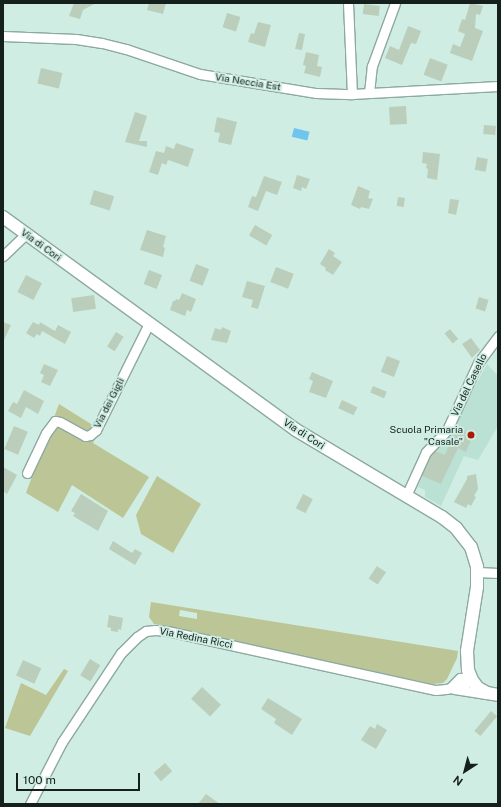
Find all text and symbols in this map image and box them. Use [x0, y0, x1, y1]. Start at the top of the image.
street label: Via Neccia Est [214, 71, 282, 93]
street label: Via di Cori [18, 226, 64, 264]
street label: Via del Casello [449, 352, 489, 418]
street label: Via dei Gigli [91, 376, 127, 430]
street label: Via di Cori [281, 416, 327, 452]
place label: Scuola Primaria "Casale" [390, 423, 463, 446]
marker: Scuola Primaria "Casale" [466, 430, 476, 440]
street label: Via Redina Ricci [158, 625, 234, 651]
north arrow [445, 751, 485, 791]
scale bar [18, 765, 142, 791]
text: 100 m [23, 773, 56, 787]
text: N [451, 773, 465, 788]

